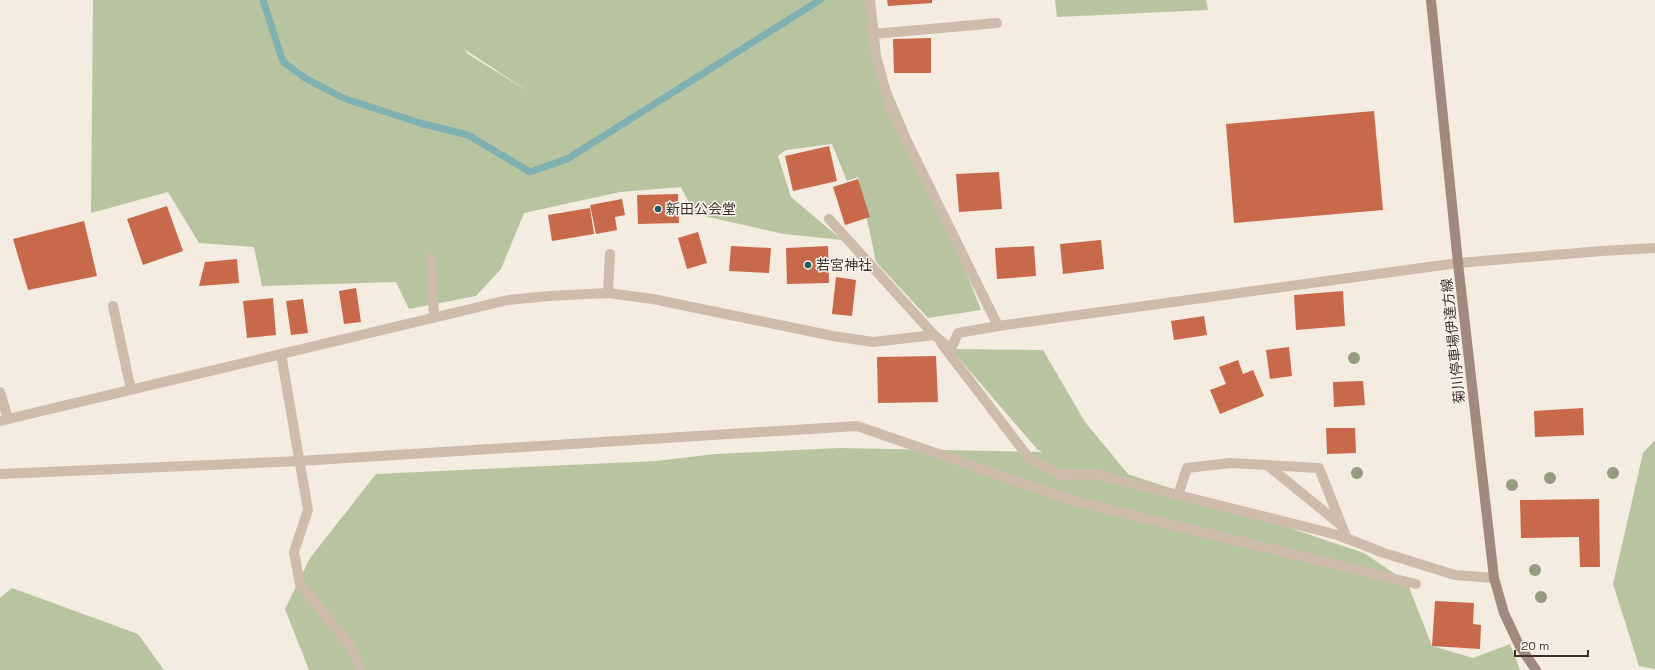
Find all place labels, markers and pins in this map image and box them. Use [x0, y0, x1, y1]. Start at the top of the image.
place label: 新田公会堂 [666, 200, 736, 218]
marker: 新田公会堂 [653, 204, 663, 214]
place label: 若宮神社 [816, 256, 872, 274]
marker: 若宮神社 [803, 260, 813, 270]

